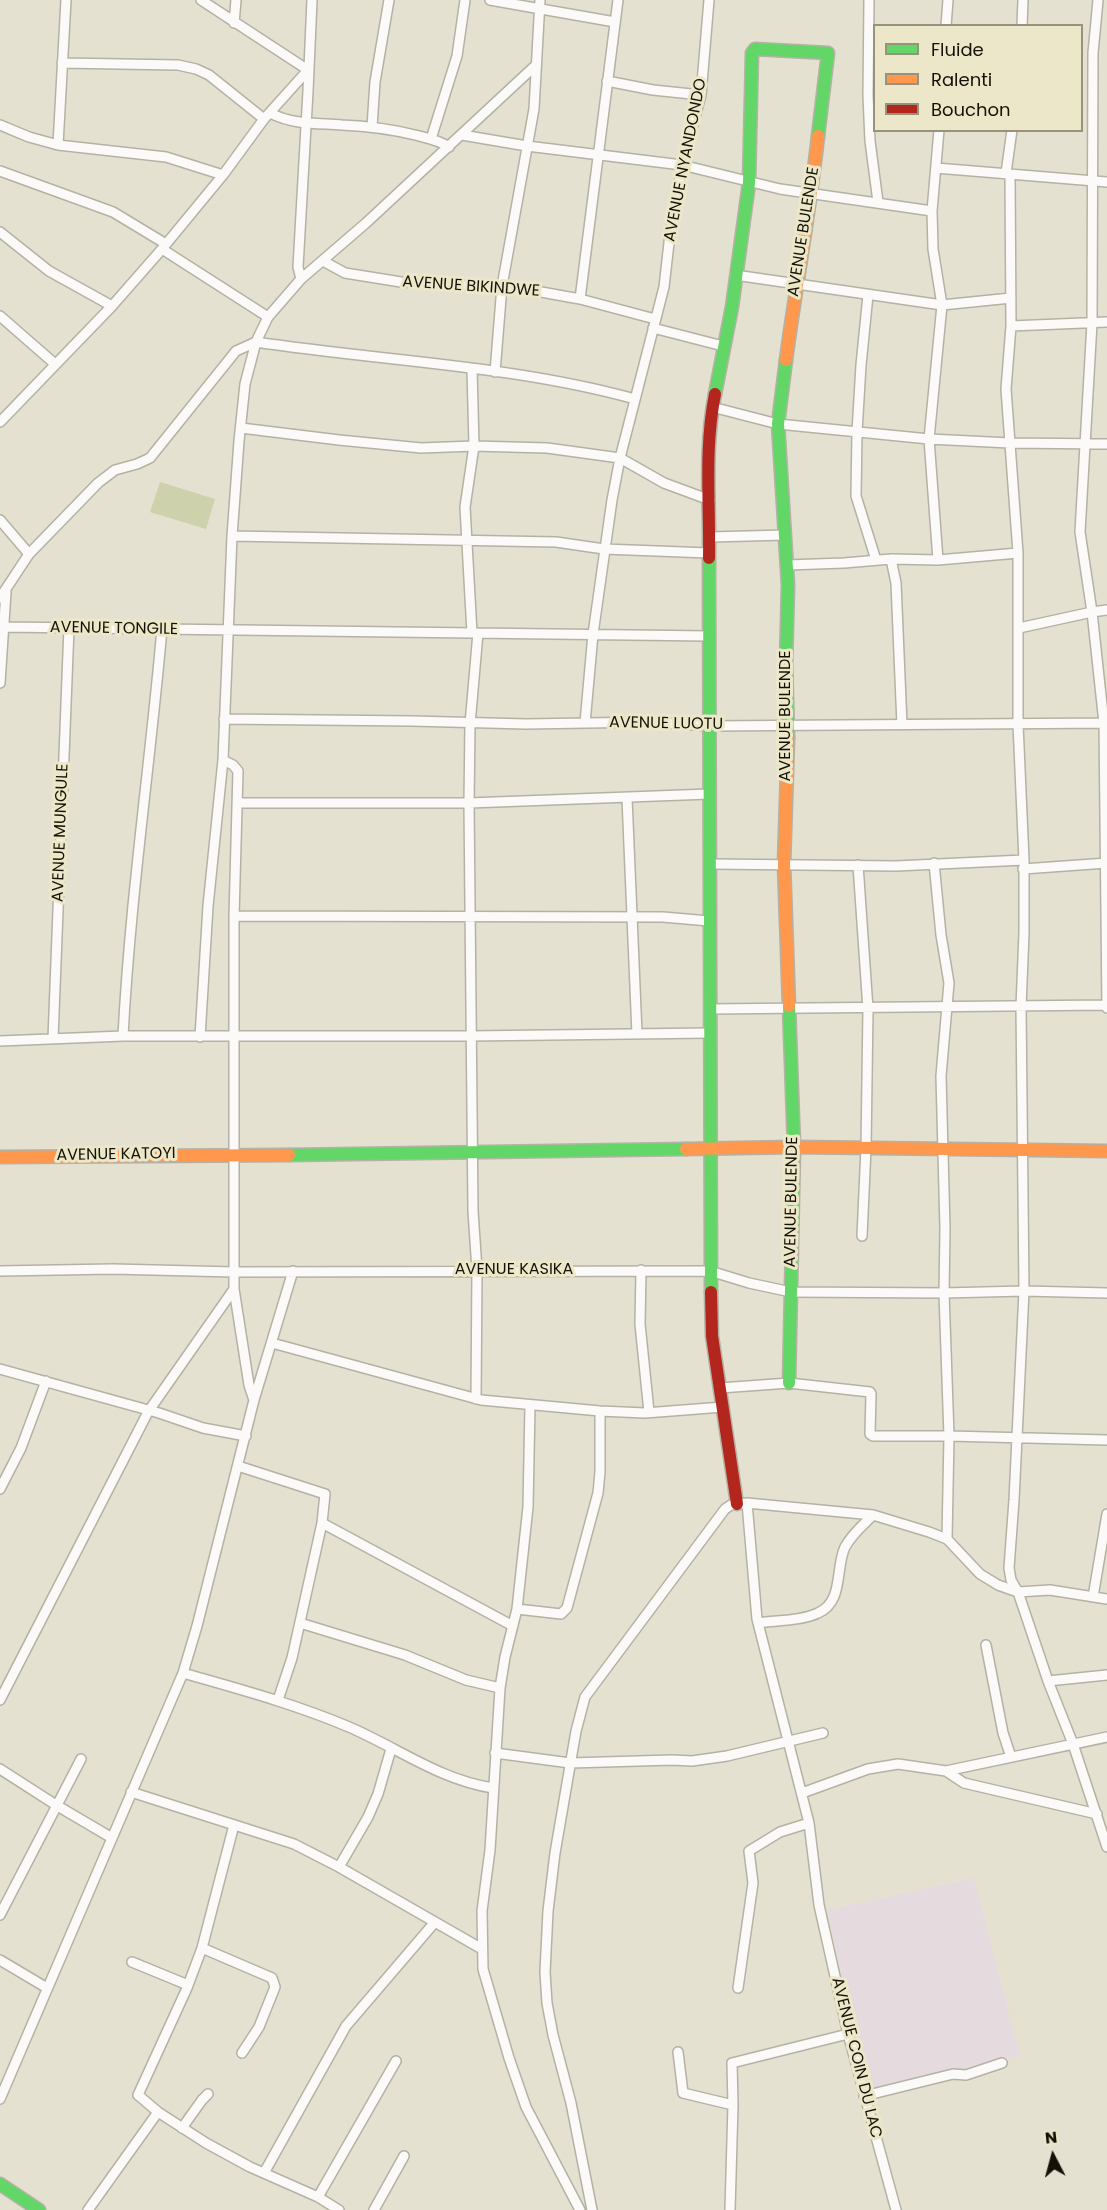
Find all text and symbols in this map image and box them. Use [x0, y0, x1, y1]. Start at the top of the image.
legend [873, 24, 1083, 132]
text: Fluide [931, 37, 984, 62]
text: Ralenti [931, 67, 992, 92]
street label: AVENUE NYANDONDO [661, 77, 711, 243]
text: Bouchon [931, 97, 1011, 122]
street label: AVENUE BULENDE [784, 166, 824, 298]
street label: AVENUE BIKINDWE [402, 273, 540, 301]
street label: AVENUE TONGILE [50, 618, 178, 640]
street label: AVENUE BULENDE [776, 651, 796, 781]
street label: AVENUE LUOTU [609, 713, 723, 735]
street label: AVENUE MUNGULE [49, 763, 73, 903]
street label: AVENUE BULENDE [781, 1136, 803, 1268]
street label: AVENUE KATOYI [56, 1144, 176, 1166]
street label: AVENUE KASIKA [455, 1260, 573, 1280]
street label: AVENUE COIN DU LAC [827, 1976, 885, 2140]
north arrow [1023, 2126, 1083, 2186]
text: N [1044, 2126, 1058, 2150]

